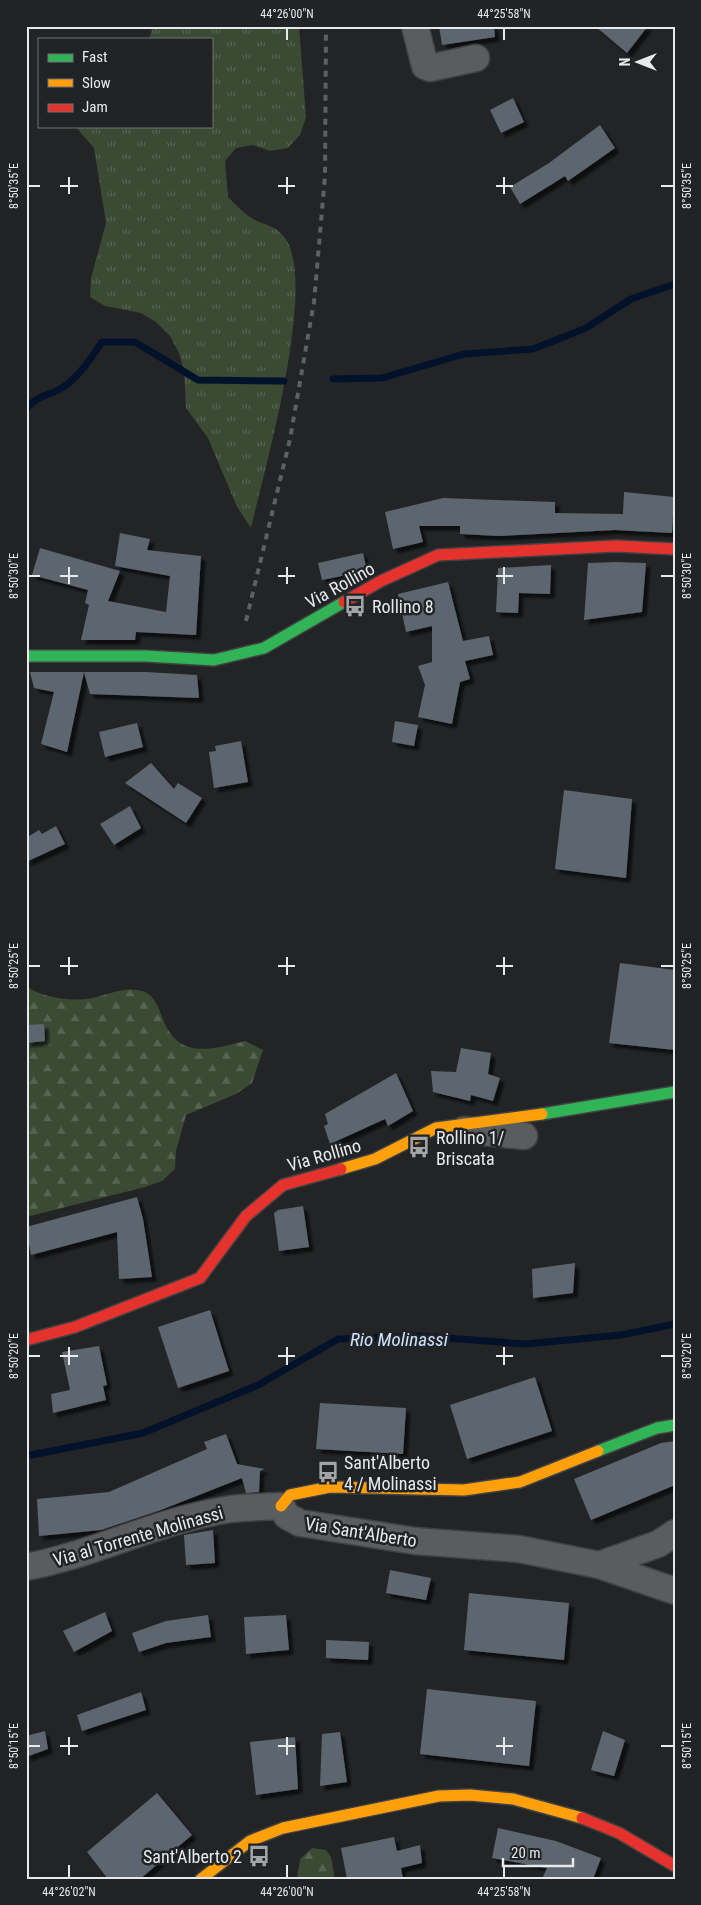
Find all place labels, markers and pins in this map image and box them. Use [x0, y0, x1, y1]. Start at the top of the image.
bus stop icon: Rollino 8 [342, 593, 368, 619]
place label: Rollino 8 [372, 596, 434, 617]
place label: Rollino 1/ Briscata [436, 1127, 505, 1169]
bus stop icon: Rollino 1/ Briscata [406, 1134, 432, 1160]
place label: Sant'Alberto 4 / Molinassi [344, 1452, 437, 1494]
bus stop icon: Sant'Alberto 4 / Molinassi [315, 1459, 341, 1485]
bus stop icon: Sant'Alberto 2 [246, 1843, 272, 1869]
place label: Sant'Alberto 2 [143, 1846, 242, 1867]

